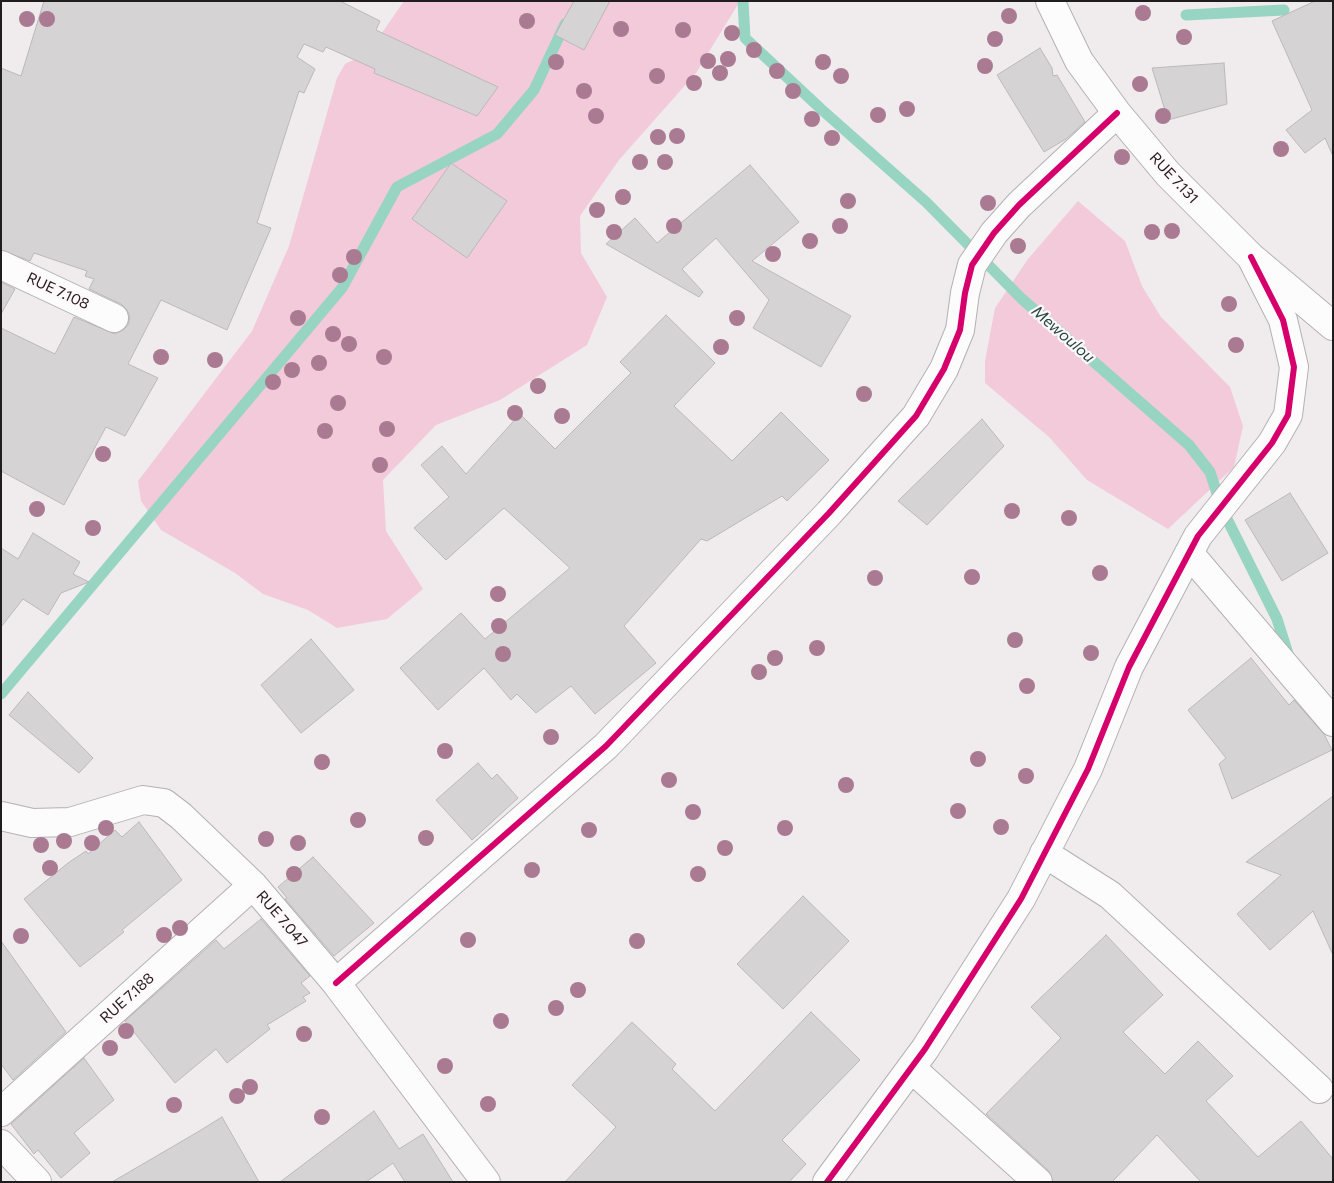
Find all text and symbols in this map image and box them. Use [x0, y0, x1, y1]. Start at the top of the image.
street label: RUE 7.131 [1146, 149, 1202, 207]
street label: RUE 7.108 [24, 269, 92, 313]
water label: Mewoulou [1028, 301, 1098, 367]
street label: RUE 7.047 [253, 887, 311, 951]
street label: RUE 7.188 [96, 969, 158, 1027]

